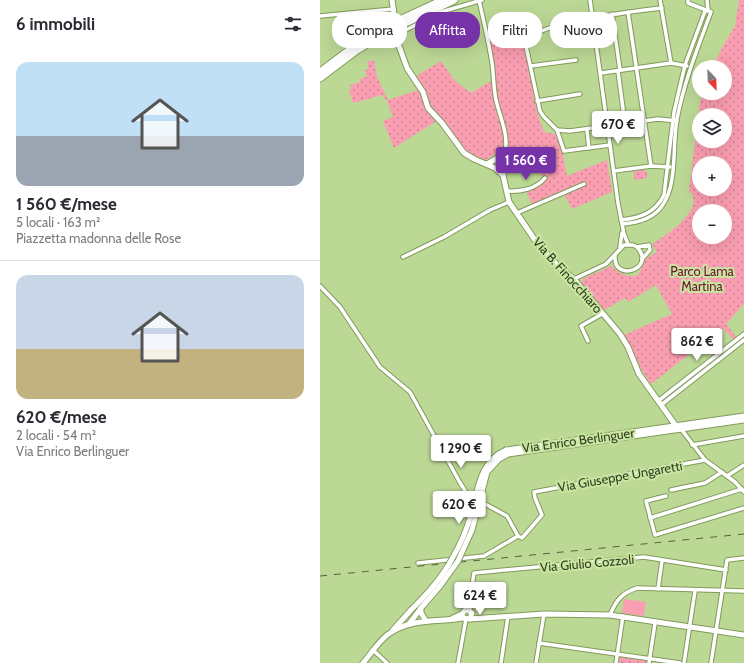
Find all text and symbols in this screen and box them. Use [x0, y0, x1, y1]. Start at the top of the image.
chip: Compra [332, 12, 407, 48]
chip: Affitta [415, 12, 480, 48]
chip: Filtri [488, 12, 542, 48]
chip: Nuovo [550, 12, 617, 48]
icon: filters [282, 13, 304, 35]
text: 6 immobili [16, 14, 95, 34]
north arrow [692, 60, 732, 100]
map controls [692, 60, 732, 244]
icon: home [124, 88, 196, 160]
button: layers [692, 108, 732, 148]
pin: 670 € [590, 111, 646, 145]
text: 670 € [601, 116, 635, 132]
pin: 1 560 € [489, 147, 563, 181]
text: 1 560 € [505, 152, 547, 168]
button: + [692, 156, 732, 196]
text: 1 560 €/mese [16, 194, 117, 214]
button: − [692, 204, 732, 244]
text: 5 locali · 163 m² [16, 214, 100, 230]
text: Piazzetta madonna delle Rose [16, 230, 181, 246]
street label: Via B. Finocchiaro [530, 234, 606, 316]
park label: Parco Lama Martina [670, 263, 735, 294]
icon: home [124, 301, 196, 373]
pin: 862 € [669, 328, 725, 362]
text: 862 € [680, 333, 714, 349]
text: 620 €/mese [16, 407, 106, 427]
street label: Via Enrico Berlinguer [521, 424, 636, 456]
text: 2 locali · 54 m² [16, 427, 96, 443]
pin: 1 290 € [424, 435, 498, 469]
text: 1 290 € [440, 440, 482, 456]
text: Via Enrico Berlinguer [16, 443, 129, 459]
street label: Via Giuseppe Ungaretti [557, 457, 683, 495]
pin: 620 € [431, 491, 487, 525]
text: 620 € [442, 496, 476, 512]
street label: Via Giulio Cozzoli [539, 551, 635, 575]
pin: 624 € [452, 582, 508, 616]
text: 624 € [463, 587, 497, 603]

